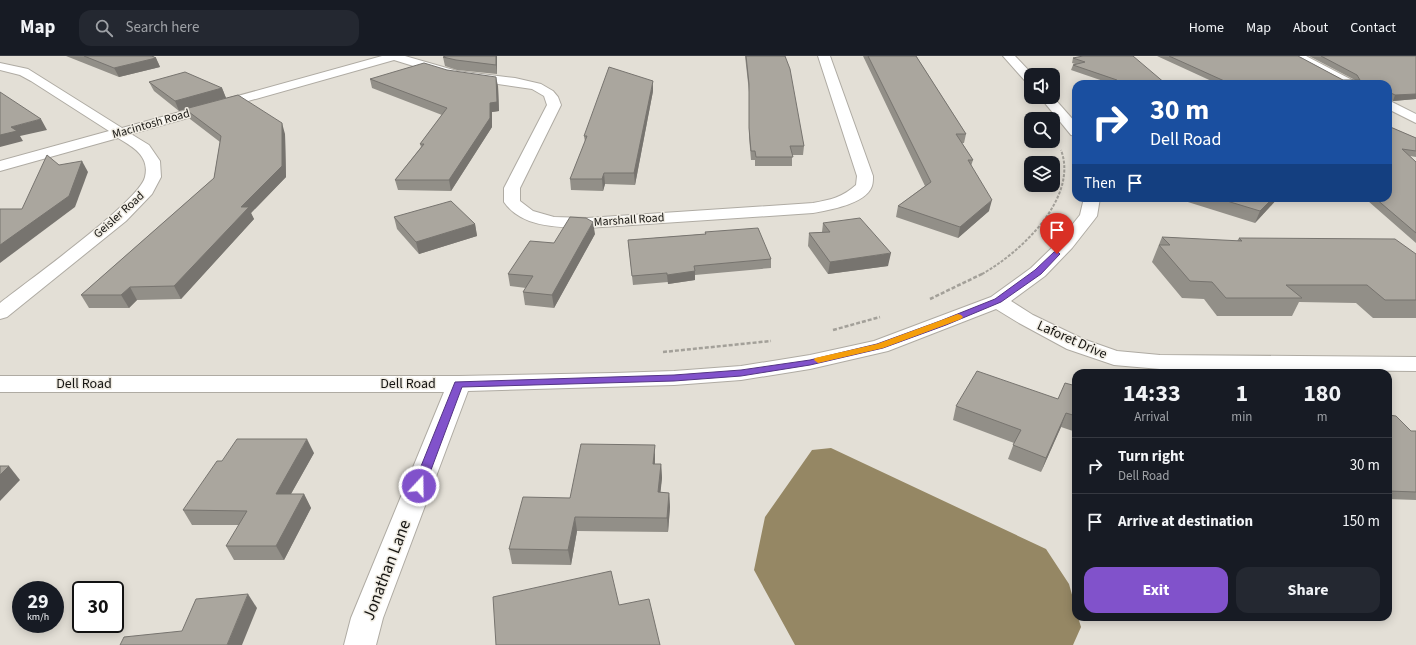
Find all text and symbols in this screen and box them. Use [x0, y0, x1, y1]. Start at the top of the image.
search box [79, 10, 359, 46]
text: Map [20, 14, 55, 41]
icon: search [93, 17, 115, 39]
text: Search here [125, 17, 199, 38]
text: Home [1189, 18, 1224, 38]
text: Map [1246, 18, 1271, 38]
text: About [1293, 18, 1328, 38]
text: Contact [1350, 18, 1396, 38]
map controls [1024, 68, 1060, 192]
button: sound [1024, 68, 1060, 104]
text: 30 m [1150, 90, 1209, 130]
icon: right [1084, 96, 1136, 148]
street label: Macintosh Road [110, 105, 192, 143]
button: search [1024, 112, 1060, 148]
text: Dell Road [1150, 127, 1221, 152]
button: layers [1024, 156, 1060, 192]
icon: arrive [1124, 172, 1146, 194]
text: Then [1084, 173, 1116, 194]
street label: Geisler Road [90, 188, 148, 242]
street label: Marshall Road [593, 209, 665, 231]
pin [1040, 213, 1074, 254]
icon: arrive [1046, 219, 1068, 241]
street label: Laforet Drive [1034, 316, 1110, 364]
street label: Dell Road [56, 374, 112, 394]
street label: Dell Road [380, 374, 436, 394]
text: 14:33 [1123, 376, 1181, 411]
text: 1 [1236, 376, 1248, 411]
text: 180 [1303, 376, 1341, 411]
text: Arrival [1134, 408, 1169, 426]
text: min [1231, 408, 1252, 426]
text: m [1317, 408, 1328, 426]
text: Turn right [1118, 446, 1184, 467]
icon: right [1084, 455, 1106, 477]
text: 30 m [1350, 455, 1380, 476]
position arrow [398, 465, 440, 507]
text: Dell Road [1118, 467, 1170, 485]
icon: arrive [1084, 511, 1106, 533]
text: Arrive at destination [1118, 511, 1253, 532]
text: 150 m [1342, 511, 1380, 532]
street label: Jonathan Lane [357, 516, 417, 624]
button: Exit [1084, 567, 1228, 613]
button: Share [1236, 567, 1380, 613]
speed limit sign: 30 [72, 581, 124, 633]
text: 29 [27, 588, 49, 616]
text: km/h [27, 610, 49, 624]

